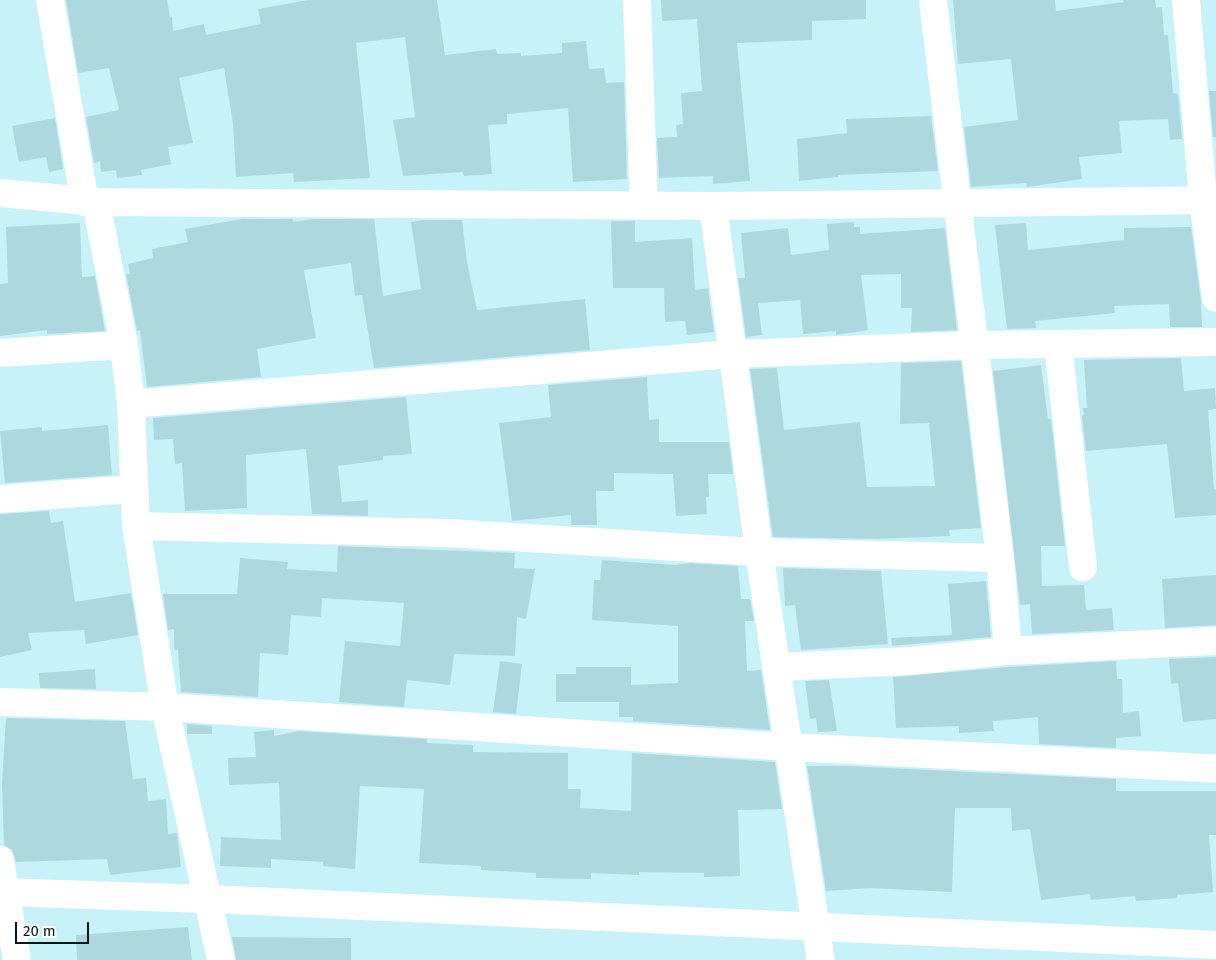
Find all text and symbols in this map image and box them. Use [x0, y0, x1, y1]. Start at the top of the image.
scale bar [18, 912, 91, 944]
text: 20 m [23, 922, 56, 940]

